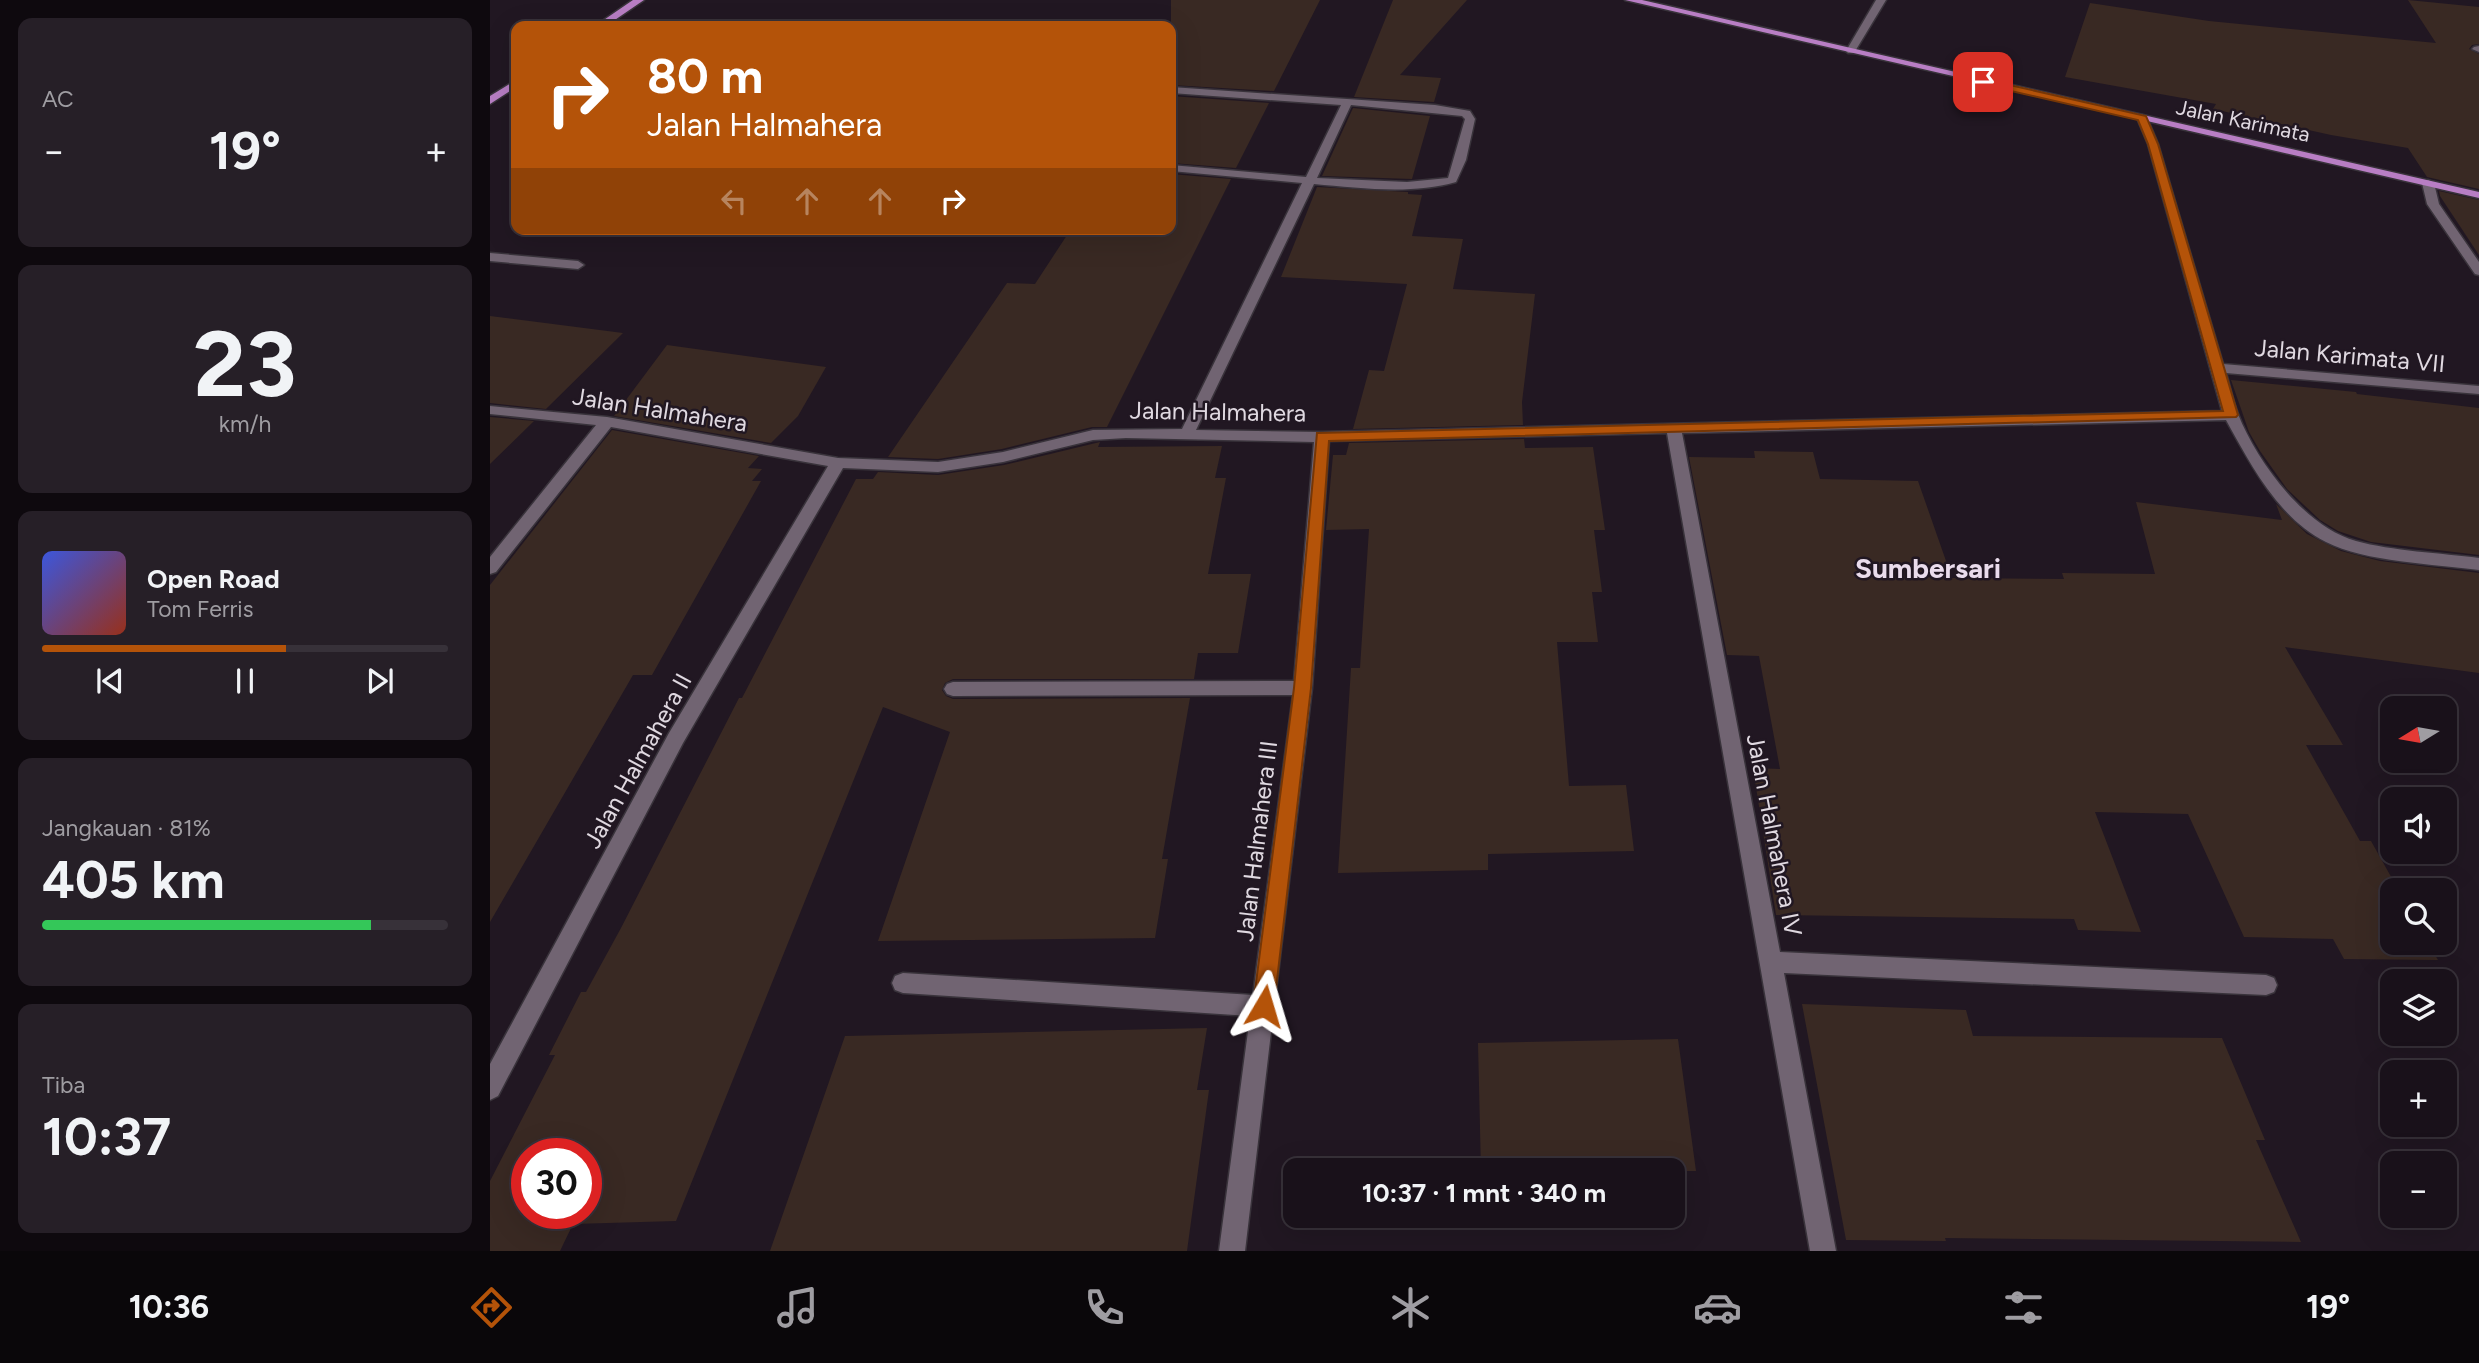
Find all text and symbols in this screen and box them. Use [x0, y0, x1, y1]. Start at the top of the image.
text: 80 m [647, 46, 763, 105]
icon: right [532, 49, 623, 140]
pin [1953, 52, 2013, 112]
icon: arrive [1964, 63, 2002, 101]
text: AC [42, 85, 74, 113]
street label: Jalan Karimata [2174, 94, 2312, 147]
text: Jalan Halmahera [647, 106, 882, 144]
text: 19° [209, 120, 281, 182]
text: − [42, 128, 66, 174]
text: + [424, 128, 448, 174]
icon: left [715, 182, 753, 220]
icon: ahead [788, 182, 826, 220]
icon: ahead [861, 182, 899, 220]
icon: right [934, 182, 972, 220]
text: 23 [193, 310, 297, 419]
street label: Jalan Karimata VII [2253, 333, 2447, 378]
street label: Jalan Halmahera [571, 381, 750, 438]
street label: Jalan Halmahera [1130, 395, 1306, 428]
text: km/h [219, 410, 271, 438]
district label: Sumbersari [1855, 551, 2001, 585]
text: Open Road [147, 563, 280, 595]
text: Tom Ferris [147, 595, 253, 623]
icon: previous [91, 662, 129, 700]
icon: pause [226, 662, 264, 700]
icon: next [361, 662, 399, 700]
street label: Jalan Halmahera II [578, 668, 698, 853]
north arrow [2380, 696, 2457, 774]
map controls [2380, 696, 2457, 1228]
street label: Jalan Halmahera IV [1741, 731, 1808, 939]
street label: Jalan Halmahera III [1230, 739, 1283, 943]
button: sound [2380, 787, 2457, 864]
text: Jangkauan · 81% [42, 814, 211, 842]
text: 405 km [42, 849, 225, 911]
button: search [2380, 878, 2457, 955]
position arrow [1227, 969, 1301, 1043]
button: layers [2380, 969, 2457, 1046]
button: + [2380, 1060, 2457, 1137]
text: Tiba [42, 1071, 85, 1099]
text: 10:37 [42, 1106, 171, 1168]
speed limit sign: 30 [511, 1138, 602, 1229]
button: − [2380, 1151, 2457, 1228]
text: 10:37 · 1 mnt · 340 m [1362, 1177, 1606, 1209]
icon: directions [467, 1283, 516, 1332]
icon: music [773, 1283, 822, 1332]
icon: phone [1080, 1283, 1129, 1332]
icon: climate [1386, 1283, 1435, 1332]
icon: car [1693, 1283, 1742, 1332]
icon: filters [1999, 1283, 2048, 1332]
text: 10:36 [129, 1288, 209, 1326]
text: 19° [2306, 1288, 2350, 1326]

